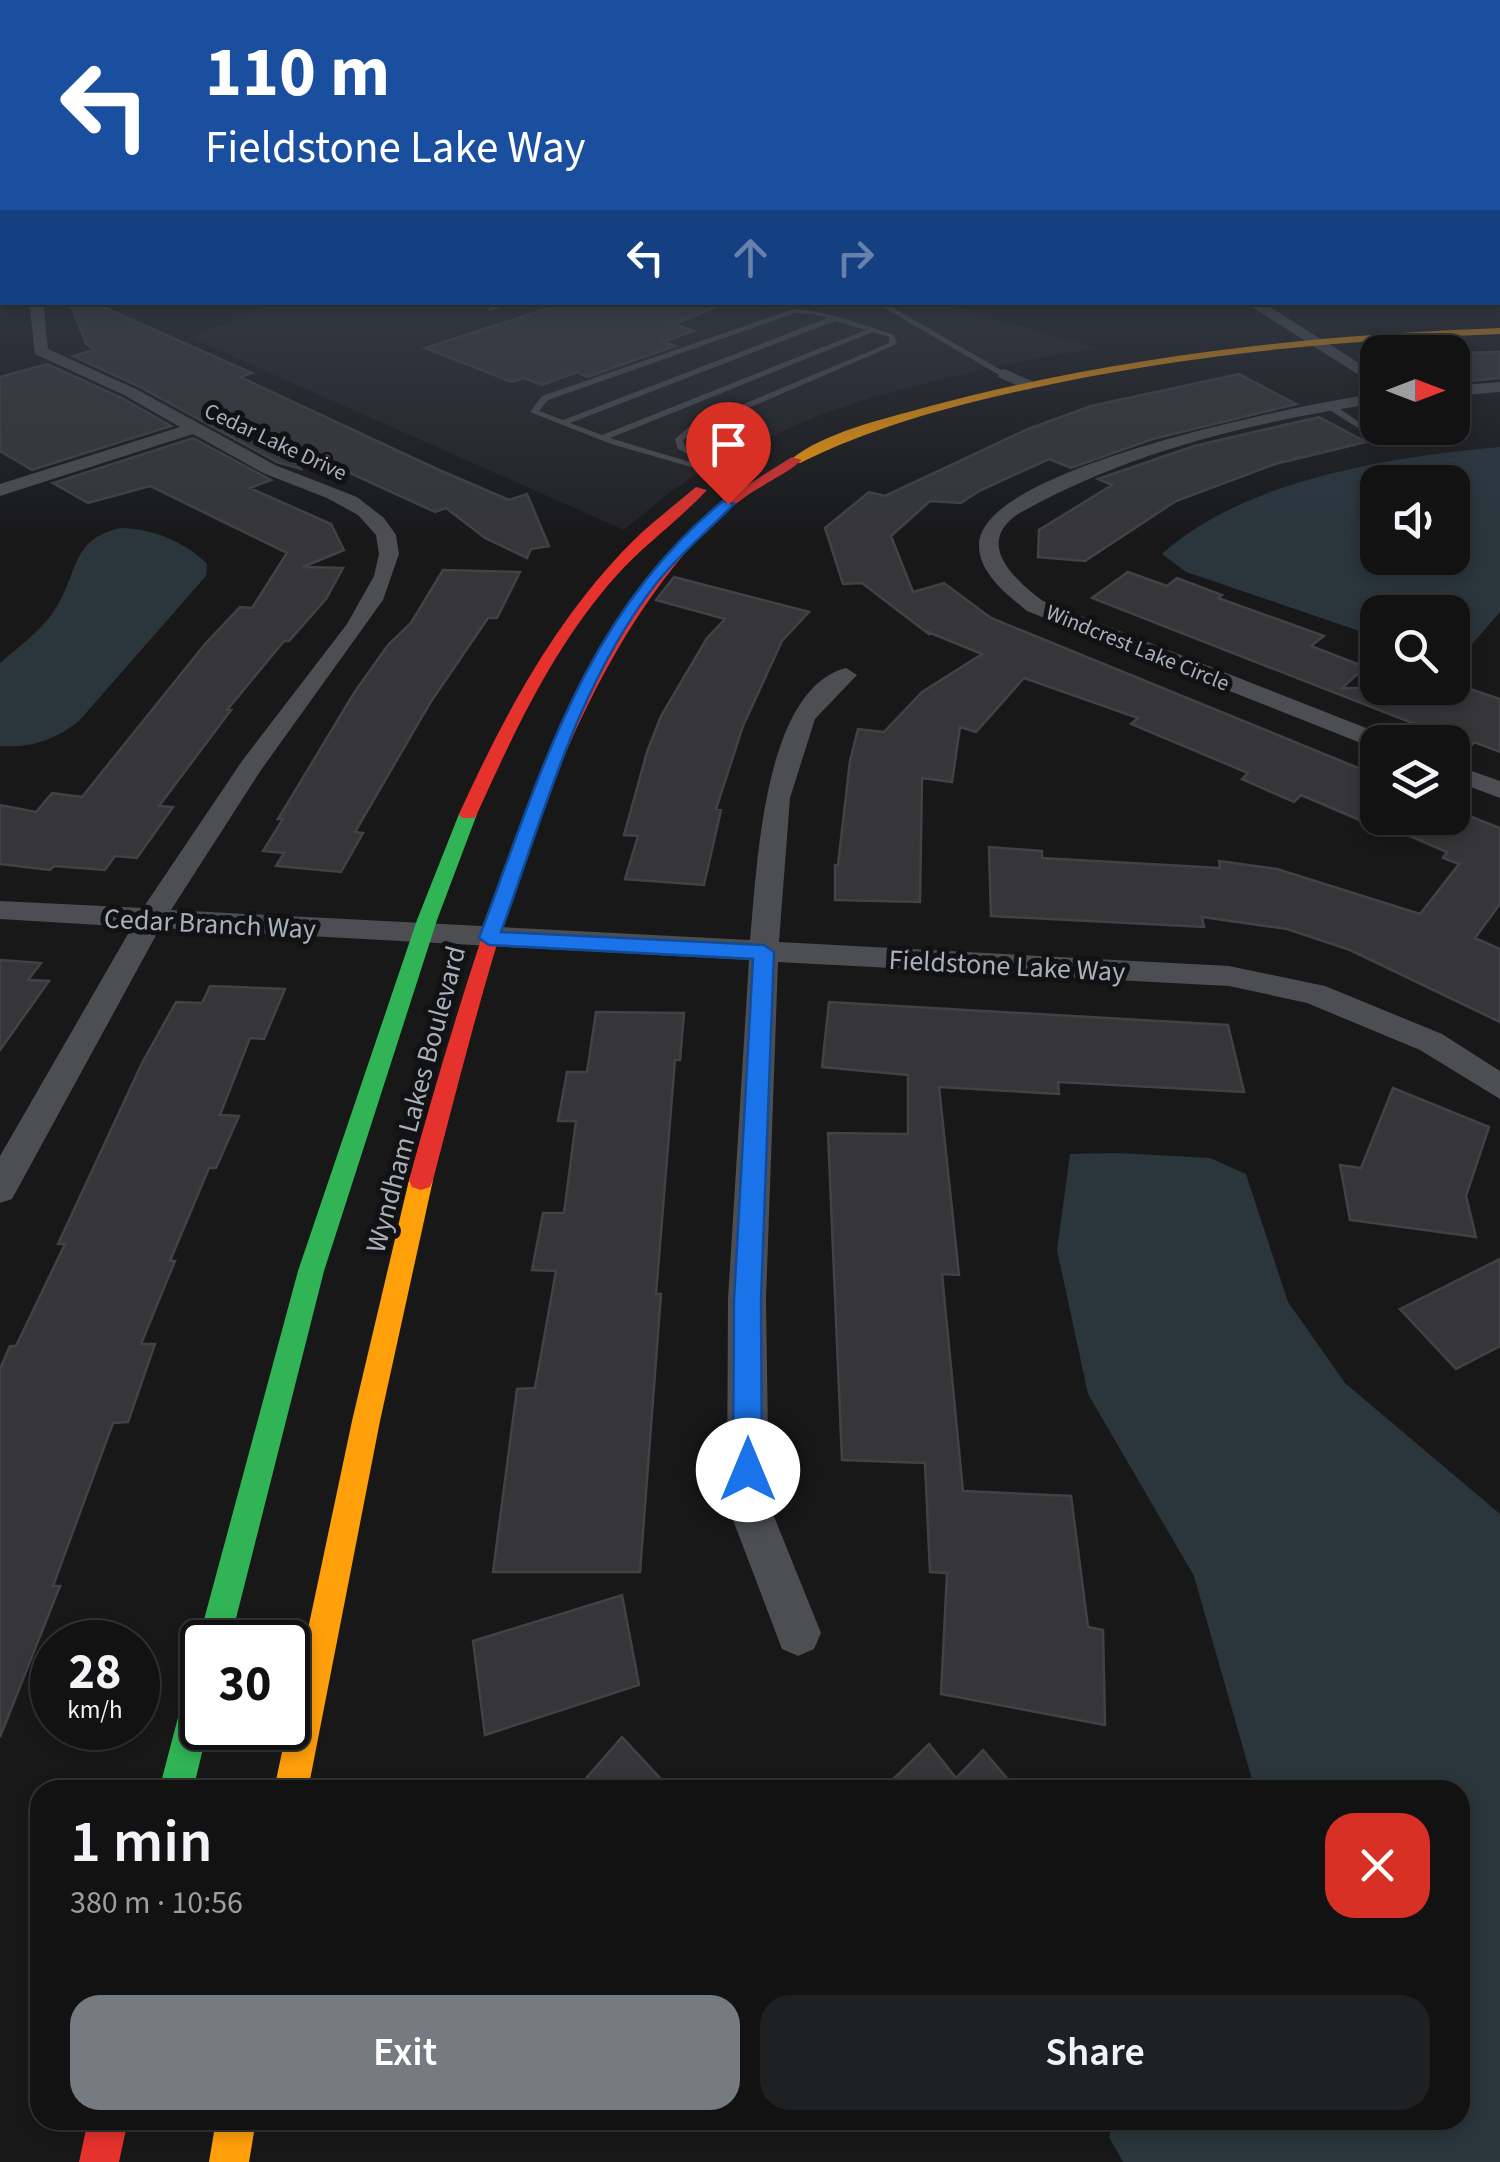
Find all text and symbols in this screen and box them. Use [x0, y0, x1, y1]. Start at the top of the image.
text: 110 m [205, 23, 390, 123]
icon: left [40, 40, 170, 170]
text: Fieldstone Lake Way [205, 116, 586, 180]
icon: left [618, 230, 673, 285]
icon: ahead [723, 230, 778, 285]
icon: right [828, 230, 883, 285]
north arrow [1360, 335, 1470, 445]
map controls [1360, 335, 1470, 835]
street label: Cedar Lake Drive [199, 395, 352, 489]
pin [686, 402, 771, 505]
icon: arrive [701, 417, 756, 472]
button: sound [1360, 465, 1470, 575]
button: search [1360, 595, 1470, 705]
street label: Windcrest Lake Circle [1041, 596, 1234, 699]
button: layers [1360, 725, 1470, 835]
street label: Cedar Branch Way [103, 898, 317, 950]
street label: Fieldstone Lake Way [888, 940, 1126, 992]
street label: Wyndham Lakes Boulevard [356, 941, 476, 1257]
position arrow [696, 1418, 800, 1522]
speed limit sign: 30 [180, 1620, 310, 1750]
text: 28 [69, 1637, 121, 1708]
text: km/h [67, 1692, 123, 1728]
text: 1 min [70, 1800, 213, 1885]
button: close [1325, 1813, 1430, 1918]
text: 380 m · 10:56 [70, 1880, 243, 1926]
button: Exit [70, 1995, 740, 2110]
button: Share [760, 1995, 1430, 2110]

